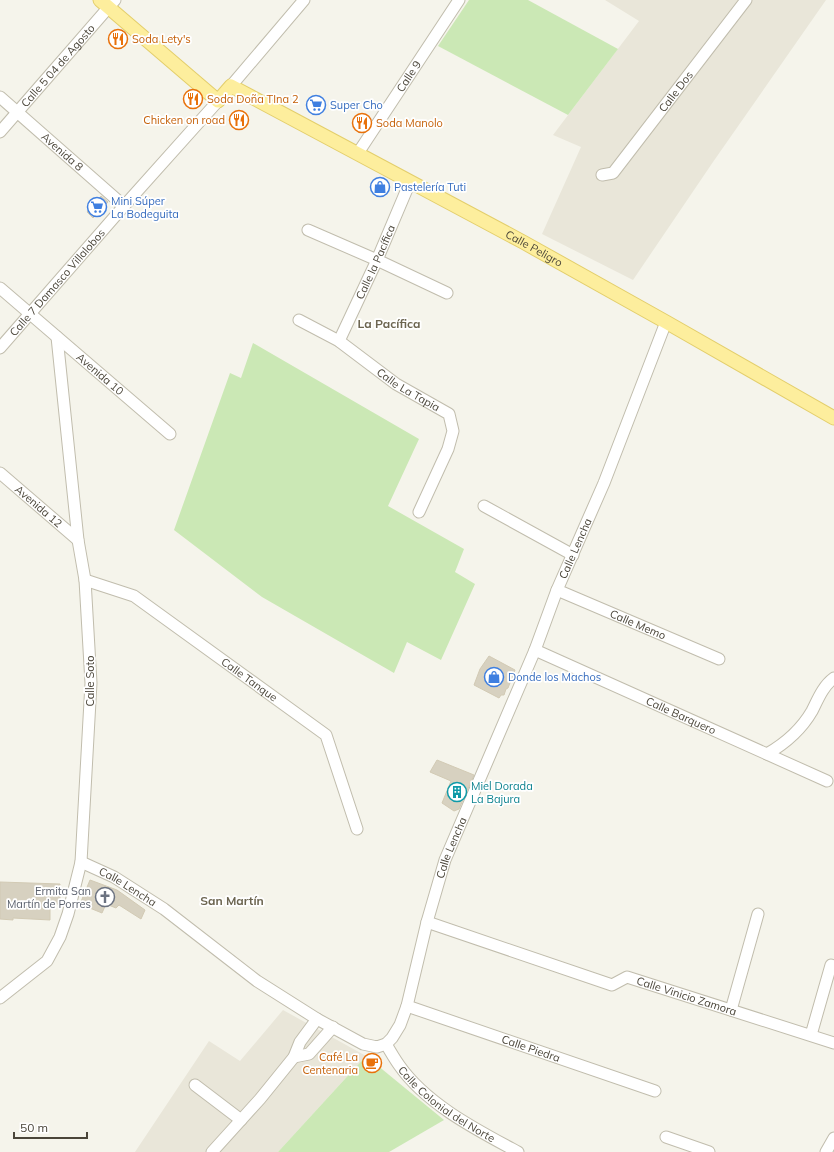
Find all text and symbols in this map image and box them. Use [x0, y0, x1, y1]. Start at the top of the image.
street label: Calle 5 04 de Agosto [18, 21, 98, 110]
restaurant icon: Soda Lety's [107, 28, 129, 50]
place label: Soda Lety's [132, 32, 191, 46]
street label: Calle 9 [393, 58, 424, 95]
street label: Calle Dos [655, 68, 696, 115]
restaurant icon: Soda Doña TIna 2 [182, 88, 204, 110]
place label: Soda Doña TIna 2 [207, 92, 299, 106]
supermarket icon: Super Cho [305, 94, 327, 116]
place label: Super Cho [330, 98, 383, 112]
restaurant icon: Chicken on road [228, 109, 250, 131]
restaurant icon: Soda Manolo [351, 112, 373, 134]
place label: Chicken on road [143, 113, 225, 127]
place label: Soda Manolo [376, 116, 443, 130]
street label: Avenida 8 [38, 130, 87, 174]
shop icon: Pastelería Tuti [369, 176, 391, 198]
place label: Pastelería Tuti [394, 180, 466, 194]
place label: Mini Súper La Bodeguita [111, 194, 179, 221]
supermarket icon: Mini Súper La Bodeguita [86, 196, 108, 218]
street label: Calle la Pacífica [353, 223, 398, 301]
street label: Calle 7 Damasco Villalobos [7, 226, 108, 339]
street label: Calle Peligro [503, 227, 565, 270]
district label: La Pacífica [358, 316, 420, 331]
street label: Avenida 10 [74, 350, 127, 398]
street label: Calle La Tapia [374, 365, 442, 414]
street label: Avenida 12 [12, 482, 66, 531]
street label: Calle Lencha [556, 516, 595, 581]
street label: Calle Memo [608, 606, 668, 643]
street label: Calle Soto [83, 655, 97, 707]
street label: Calle Tanque [219, 655, 280, 705]
shop icon: Donde los Machos [483, 666, 505, 688]
place label: Donde los Machos [508, 670, 601, 684]
street label: Calle Barquero [644, 694, 718, 737]
place label: Miel Dorada La Bajura [471, 779, 533, 806]
building icon: Miel Dorada La Bajura [446, 781, 468, 803]
street label: Calle Lencha [433, 815, 470, 880]
street label: Calle Lencha [97, 864, 159, 909]
place label: Ermita San Martín de Porres [7, 884, 91, 911]
church icon: Ermita San Martín de Porres [94, 886, 116, 908]
district label: San Martín [200, 893, 264, 908]
street label: Calle Vinicio Zamora [635, 974, 738, 1019]
street label: Calle Piedra [500, 1032, 562, 1065]
place label: Café La Centenaria [302, 1050, 358, 1077]
cafe icon: Café La Centenaria [361, 1052, 383, 1074]
street label: Calle Colonial del Norte [395, 1063, 497, 1145]
scale bar [14, 1114, 87, 1140]
text: 50 m [20, 1120, 48, 1135]

